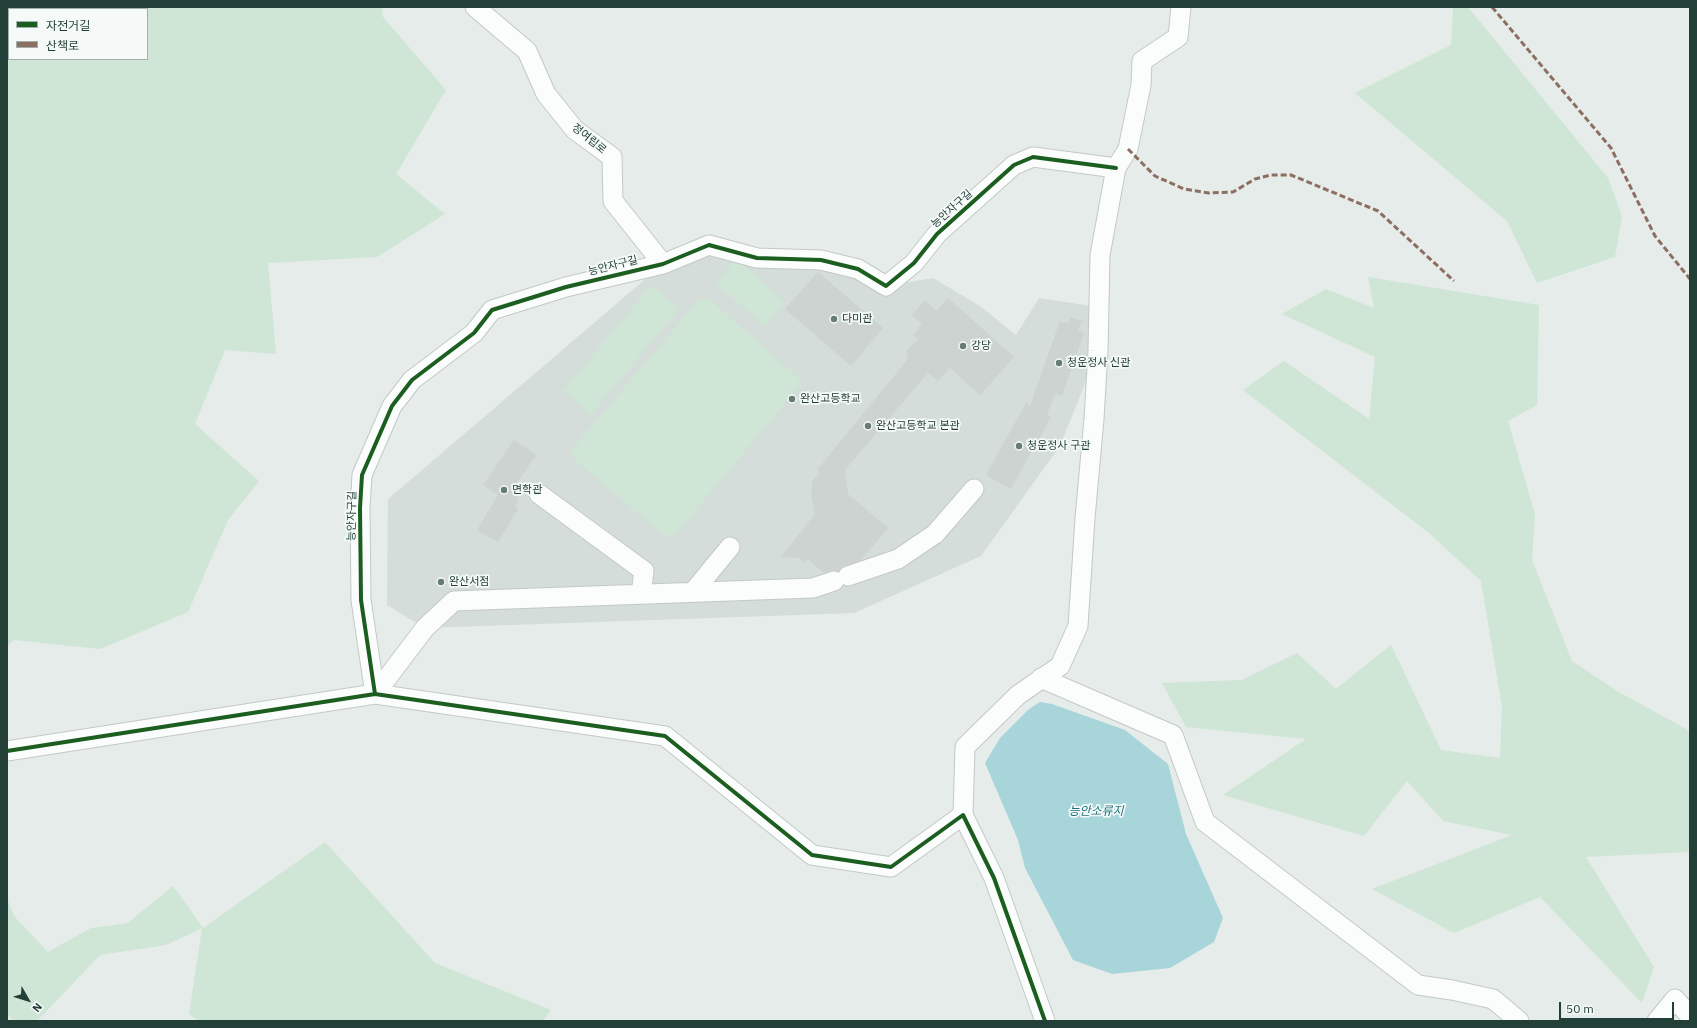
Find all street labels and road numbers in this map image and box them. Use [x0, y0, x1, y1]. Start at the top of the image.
street label: 정여립로 [569, 121, 609, 157]
street label: 능안자구길 [929, 187, 975, 231]
street label: 능안자구길 [587, 253, 639, 279]
street label: 능안자구길 [345, 491, 359, 541]

